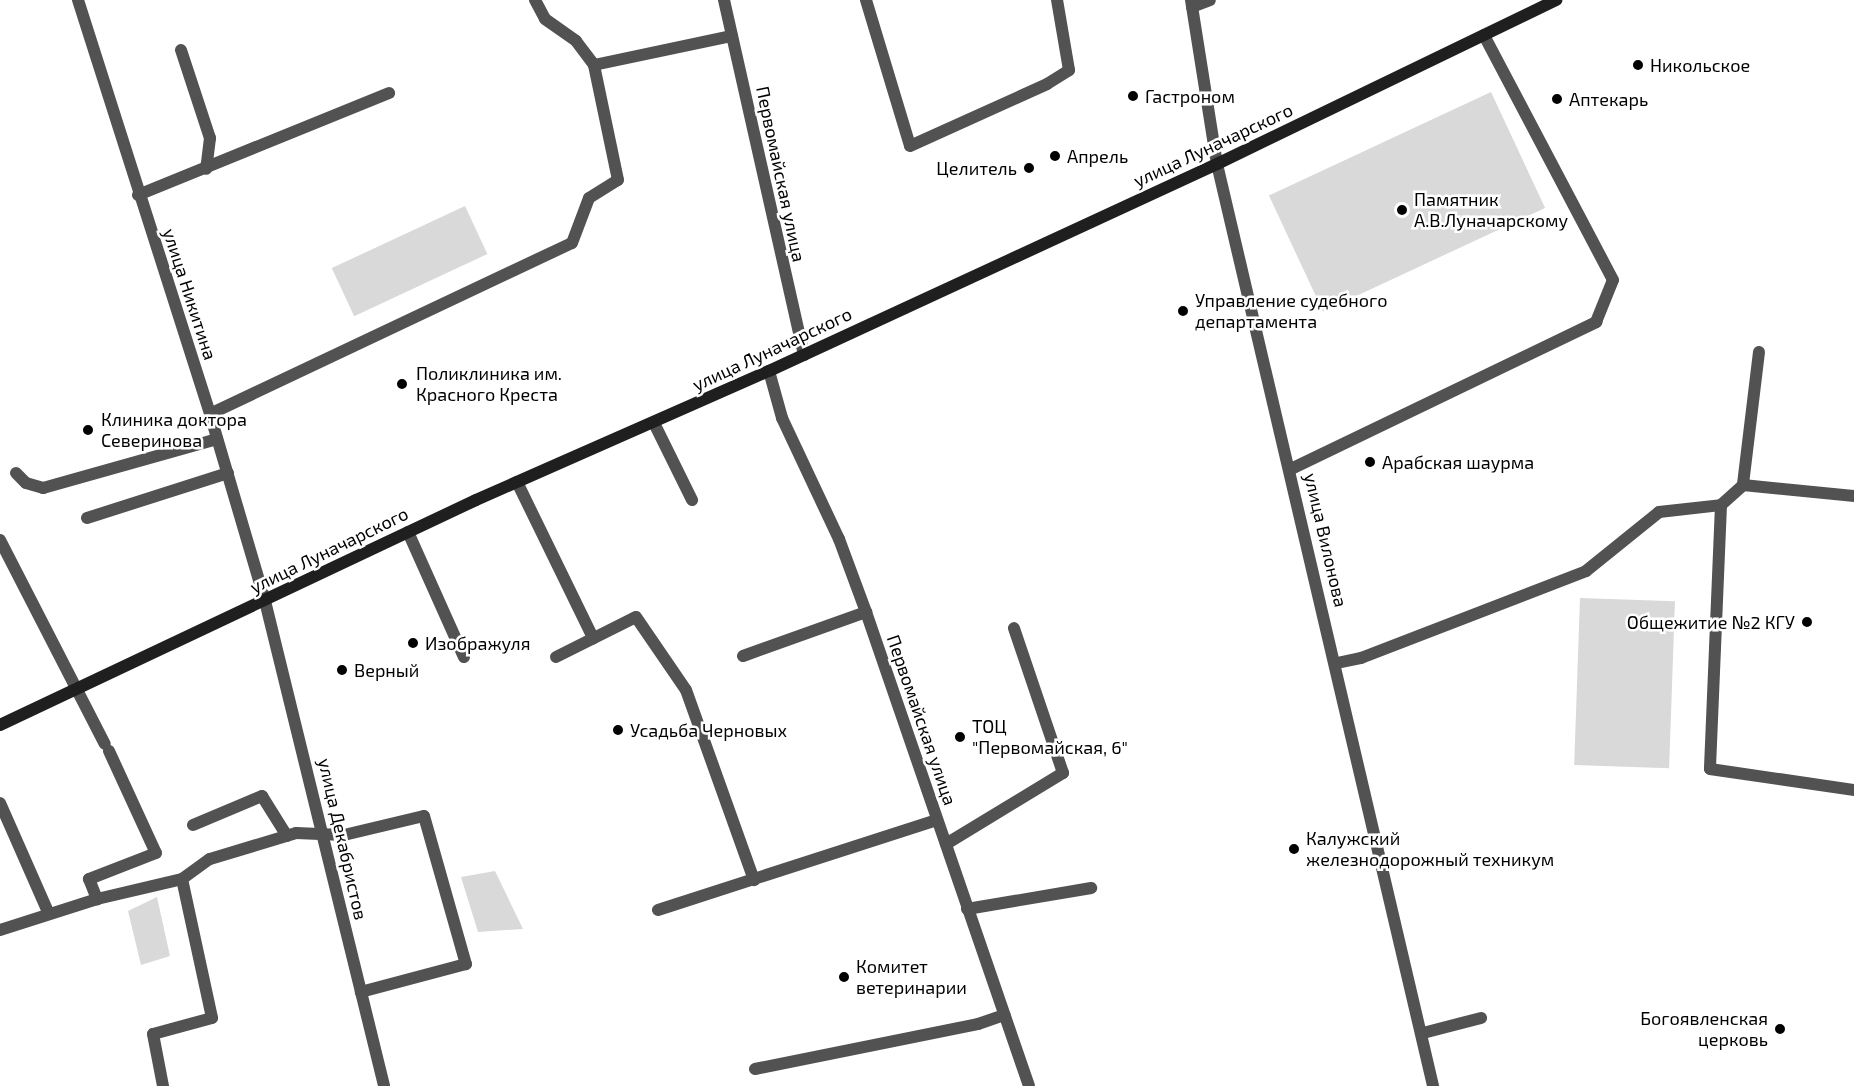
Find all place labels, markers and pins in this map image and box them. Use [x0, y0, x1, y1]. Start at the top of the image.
place label: Никольское [1650, 54, 1750, 76]
marker: Никольское [1631, 58, 1645, 72]
place label: Гастроном [1145, 85, 1235, 107]
place label: Аптекарь [1569, 88, 1648, 110]
marker: Гастроном [1126, 89, 1140, 103]
marker: Аптекарь [1550, 92, 1564, 106]
place label: Апрель [1067, 145, 1128, 167]
marker: Апрель [1048, 149, 1062, 163]
place label: Целитель [936, 157, 1017, 179]
marker: Целитель [1022, 161, 1036, 175]
place label: Памятник А.В.Луначарскому [1414, 189, 1568, 232]
marker: Памятник А.В.Луначарскому [1395, 203, 1409, 217]
place label: Управление судебного департамента [1195, 290, 1387, 332]
marker: Управление судебного департамента [1176, 304, 1190, 318]
place label: Поликлиника им. Красного Креста [416, 363, 562, 406]
marker: Поликлиника им. Красного Креста [393, 375, 411, 393]
place label: Клиника доктора Северинова [101, 409, 247, 452]
marker: Клиника доктора Северинова [79, 421, 97, 439]
place label: Арабская шаурма [1382, 451, 1534, 473]
marker: Арабская шаурма [1363, 455, 1377, 469]
place label: Общежитие №2 КГУ [1627, 611, 1795, 633]
marker: Общежитие №2 КГУ [1800, 615, 1814, 629]
place label: Изображуля [425, 632, 530, 654]
marker: Изображуля [406, 636, 420, 650]
place label: Верный [354, 659, 419, 681]
marker: Верный [335, 663, 349, 677]
place label: ТОЦ "Первомайская, 6" [972, 716, 1128, 758]
place label: Усадьба Черновых [630, 719, 787, 741]
marker: Усадьба Черновых [611, 723, 625, 737]
marker: ТОЦ "Первомайская, 6" [953, 730, 967, 744]
place label: Калужский железнодорожный техникум [1306, 828, 1554, 870]
marker: Калужский железнодорожный техникум [1287, 842, 1301, 856]
place label: Комитет ветеринарии [856, 956, 967, 998]
marker: Комитет ветеринарии [837, 970, 851, 984]
place label: Богоявленская церковь [1640, 1008, 1768, 1050]
marker: Богоявленская церковь [1773, 1022, 1787, 1036]

